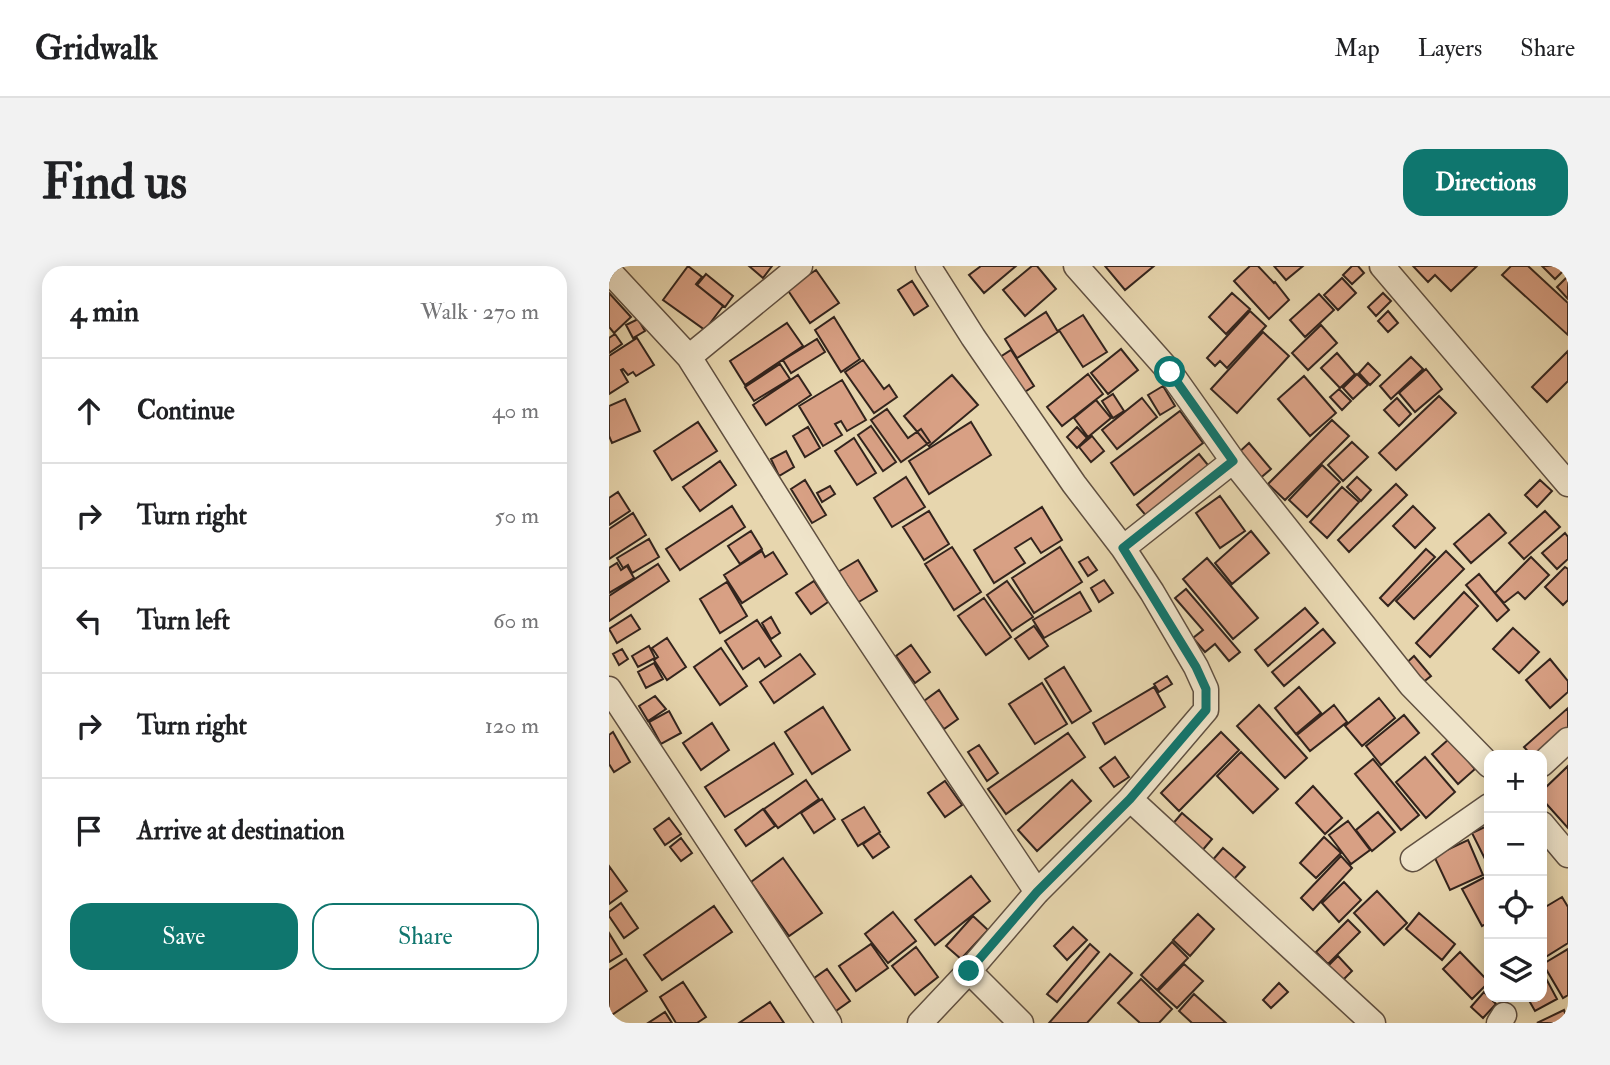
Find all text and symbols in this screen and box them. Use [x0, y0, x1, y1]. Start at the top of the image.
text: Gridwalk [35, 28, 158, 69]
text: Map [1335, 33, 1380, 64]
text: Layers [1418, 33, 1482, 64]
text: Share [1520, 33, 1575, 64]
button: Directions [1403, 149, 1568, 216]
text: Find us [42, 152, 187, 213]
text: 4 min [70, 293, 139, 330]
text: Walk · 270 m [420, 297, 539, 326]
route start [1154, 356, 1185, 387]
icon: ahead [70, 392, 108, 430]
text: Continue [137, 395, 235, 427]
text: 40 m [492, 396, 539, 425]
icon: right [70, 497, 108, 535]
text: Turn right [137, 500, 247, 532]
text: 50 m [495, 501, 539, 530]
icon: left [70, 602, 108, 640]
text: Turn left [137, 605, 230, 637]
text: 60 m [493, 606, 539, 635]
icon: right [70, 707, 108, 745]
text: Turn right [137, 710, 247, 742]
text: 120 m [485, 711, 539, 740]
map controls [1484, 750, 1547, 1002]
button: + [1484, 750, 1547, 813]
icon: arrive [70, 812, 108, 850]
button: − [1484, 813, 1547, 876]
text: Arrive at destination [137, 815, 345, 847]
button: locate [1484, 876, 1547, 939]
button: Save [70, 903, 298, 970]
button: Share [312, 903, 539, 970]
button: layers [1484, 939, 1547, 1002]
route end [953, 955, 984, 986]

